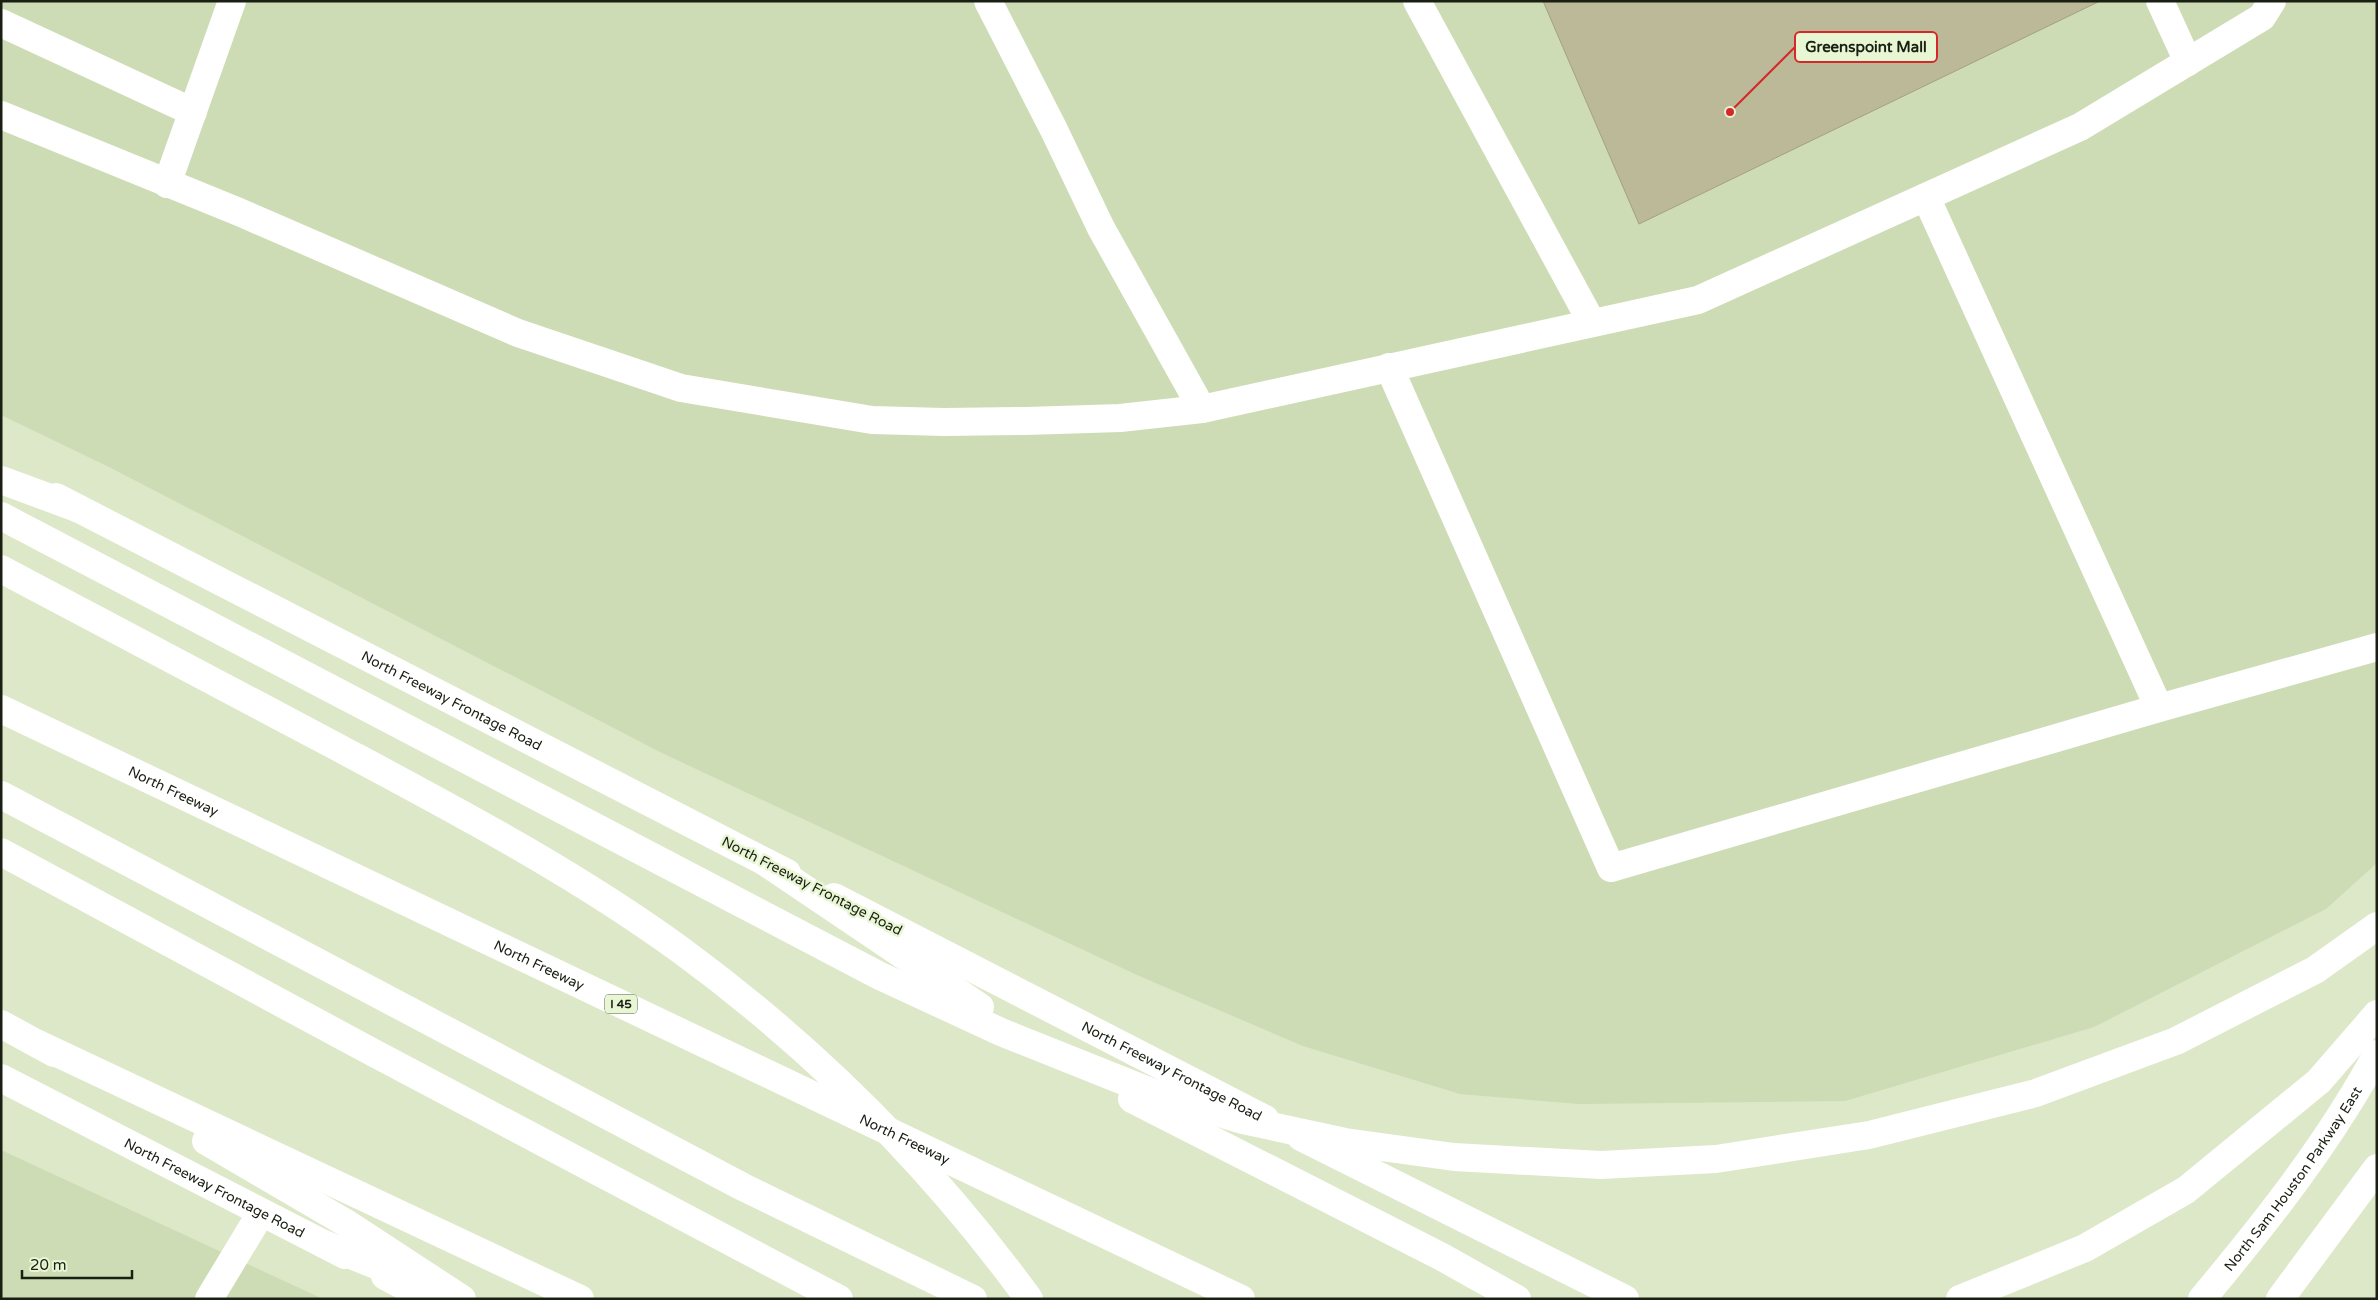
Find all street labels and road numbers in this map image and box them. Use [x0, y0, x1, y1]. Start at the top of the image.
street label: North Freeway Frontage Road [359, 647, 545, 754]
street label: North Freeway [126, 762, 222, 820]
street label: North Freeway Frontage Road [719, 833, 905, 939]
street label: North Freeway [491, 936, 587, 994]
road number: I 45 [605, 994, 637, 1014]
street label: North Freeway Frontage Road [1079, 1018, 1265, 1124]
street label: North Sam Houston Parkway East [2220, 1083, 2366, 1274]
street label: North Freeway [857, 1110, 953, 1168]
street label: North Freeway Frontage Road [121, 1134, 307, 1241]

